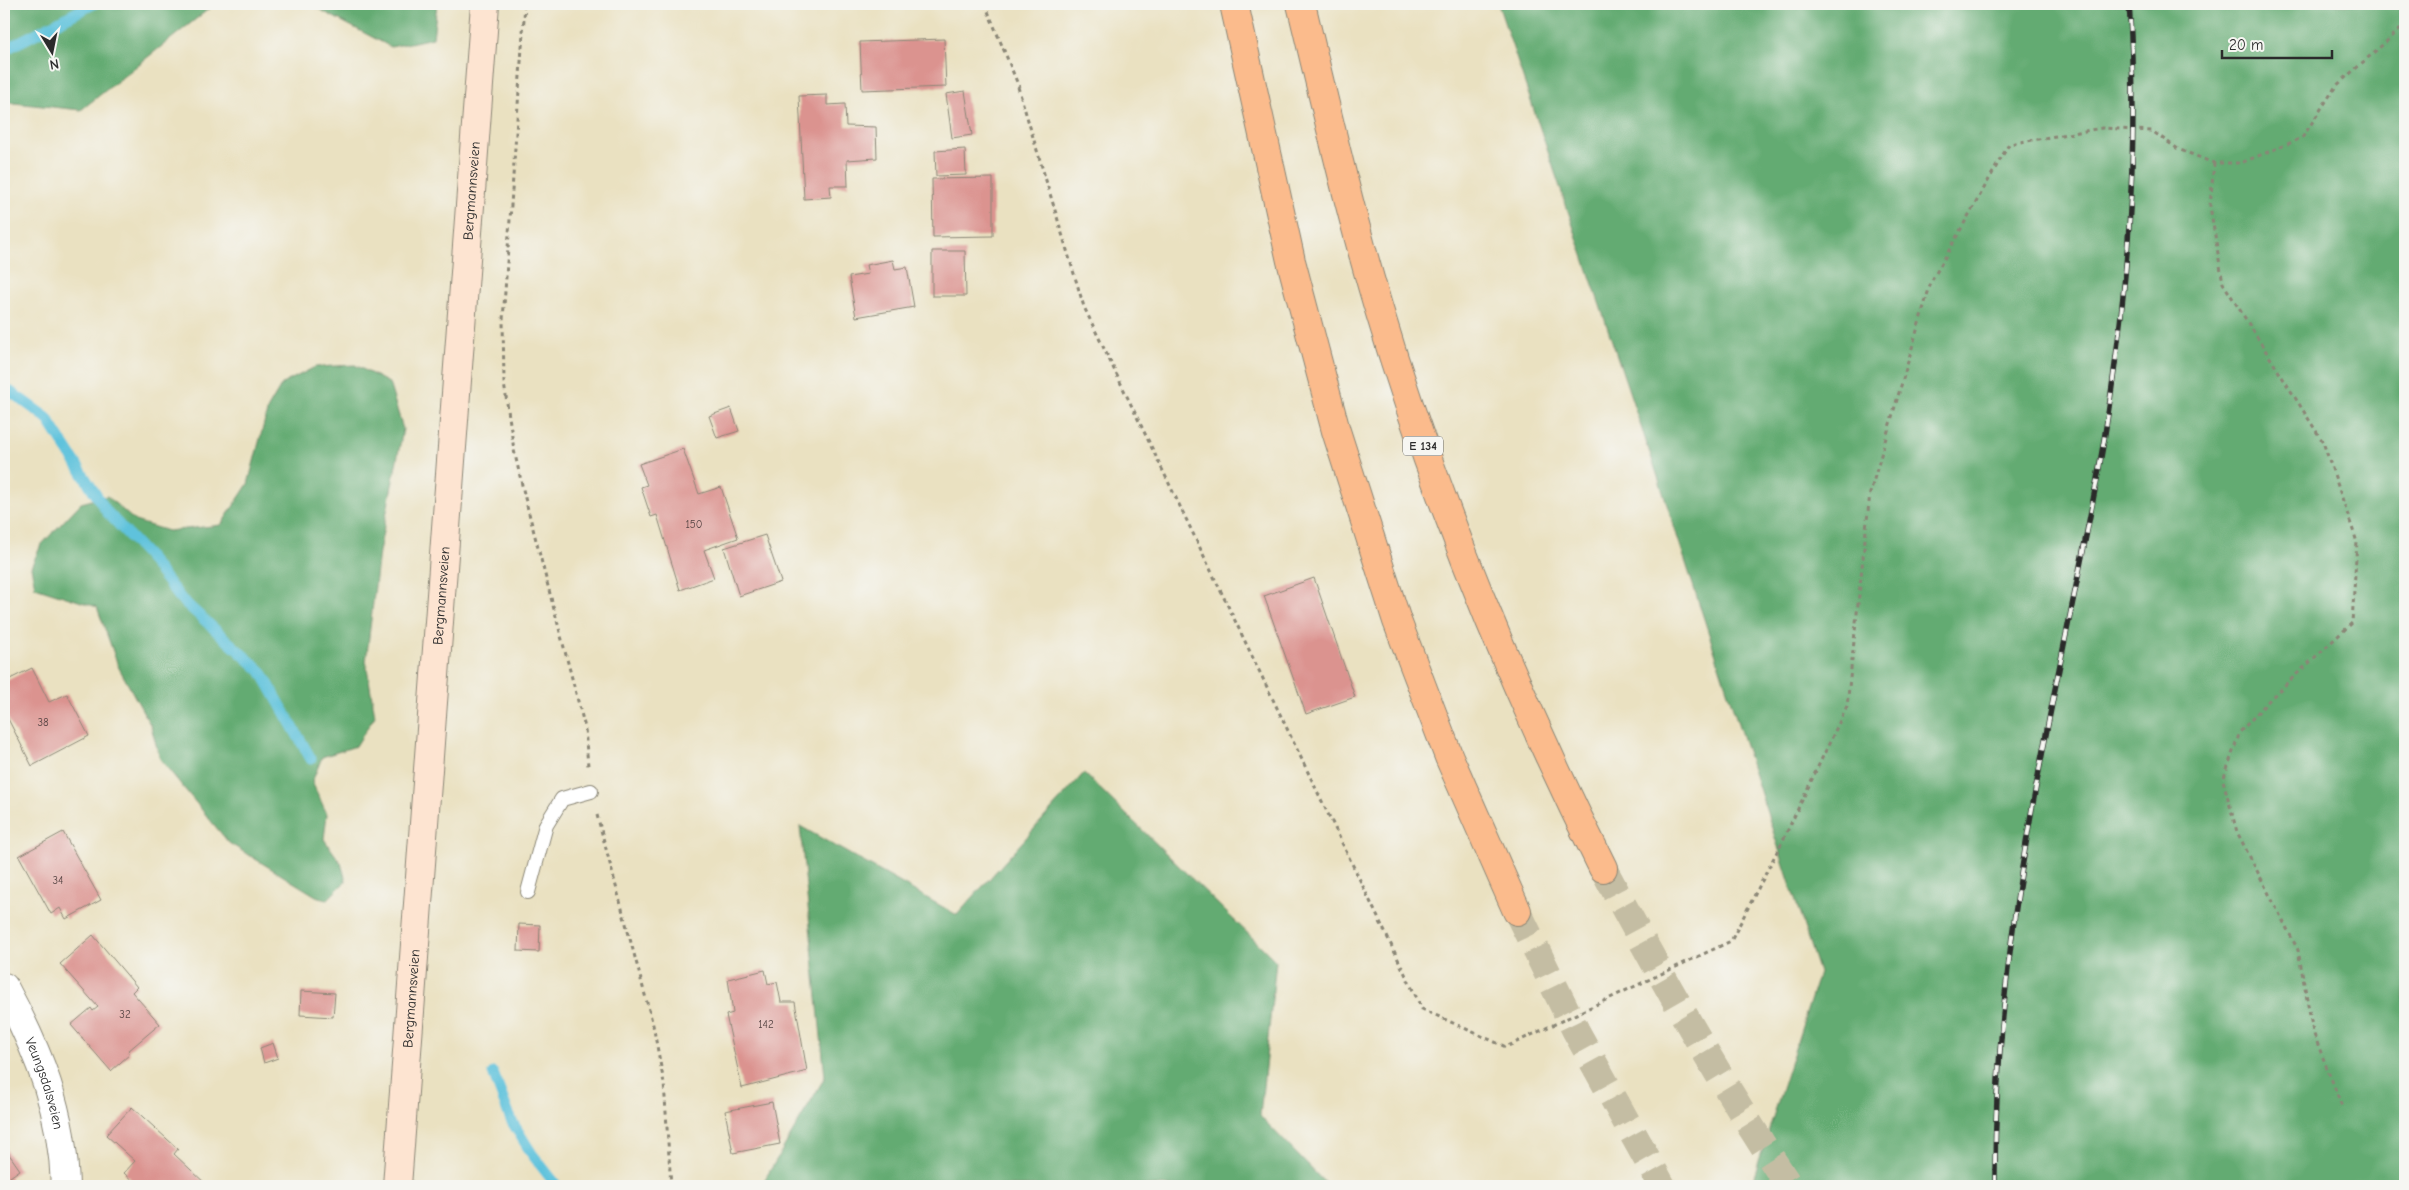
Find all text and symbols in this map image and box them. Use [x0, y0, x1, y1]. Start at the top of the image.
north arrow [28, 28, 78, 78]
scale bar [2222, 28, 2332, 60]
text: 20 m [2229, 36, 2263, 54]
text: N [48, 55, 60, 73]
street label: Bergmannsveien [459, 141, 484, 241]
road number: E 134 [1403, 436, 1443, 456]
house number: 150 [685, 518, 703, 531]
street label: Bergmannsveien [429, 546, 454, 646]
house number: 38 [37, 716, 49, 729]
house number: 34 [53, 874, 63, 887]
street label: Bergmannsveien [399, 949, 424, 1049]
house number: 32 [119, 1008, 131, 1021]
house number: 142 [758, 1018, 774, 1031]
street label: Veungsdalsveien [21, 1035, 67, 1131]

